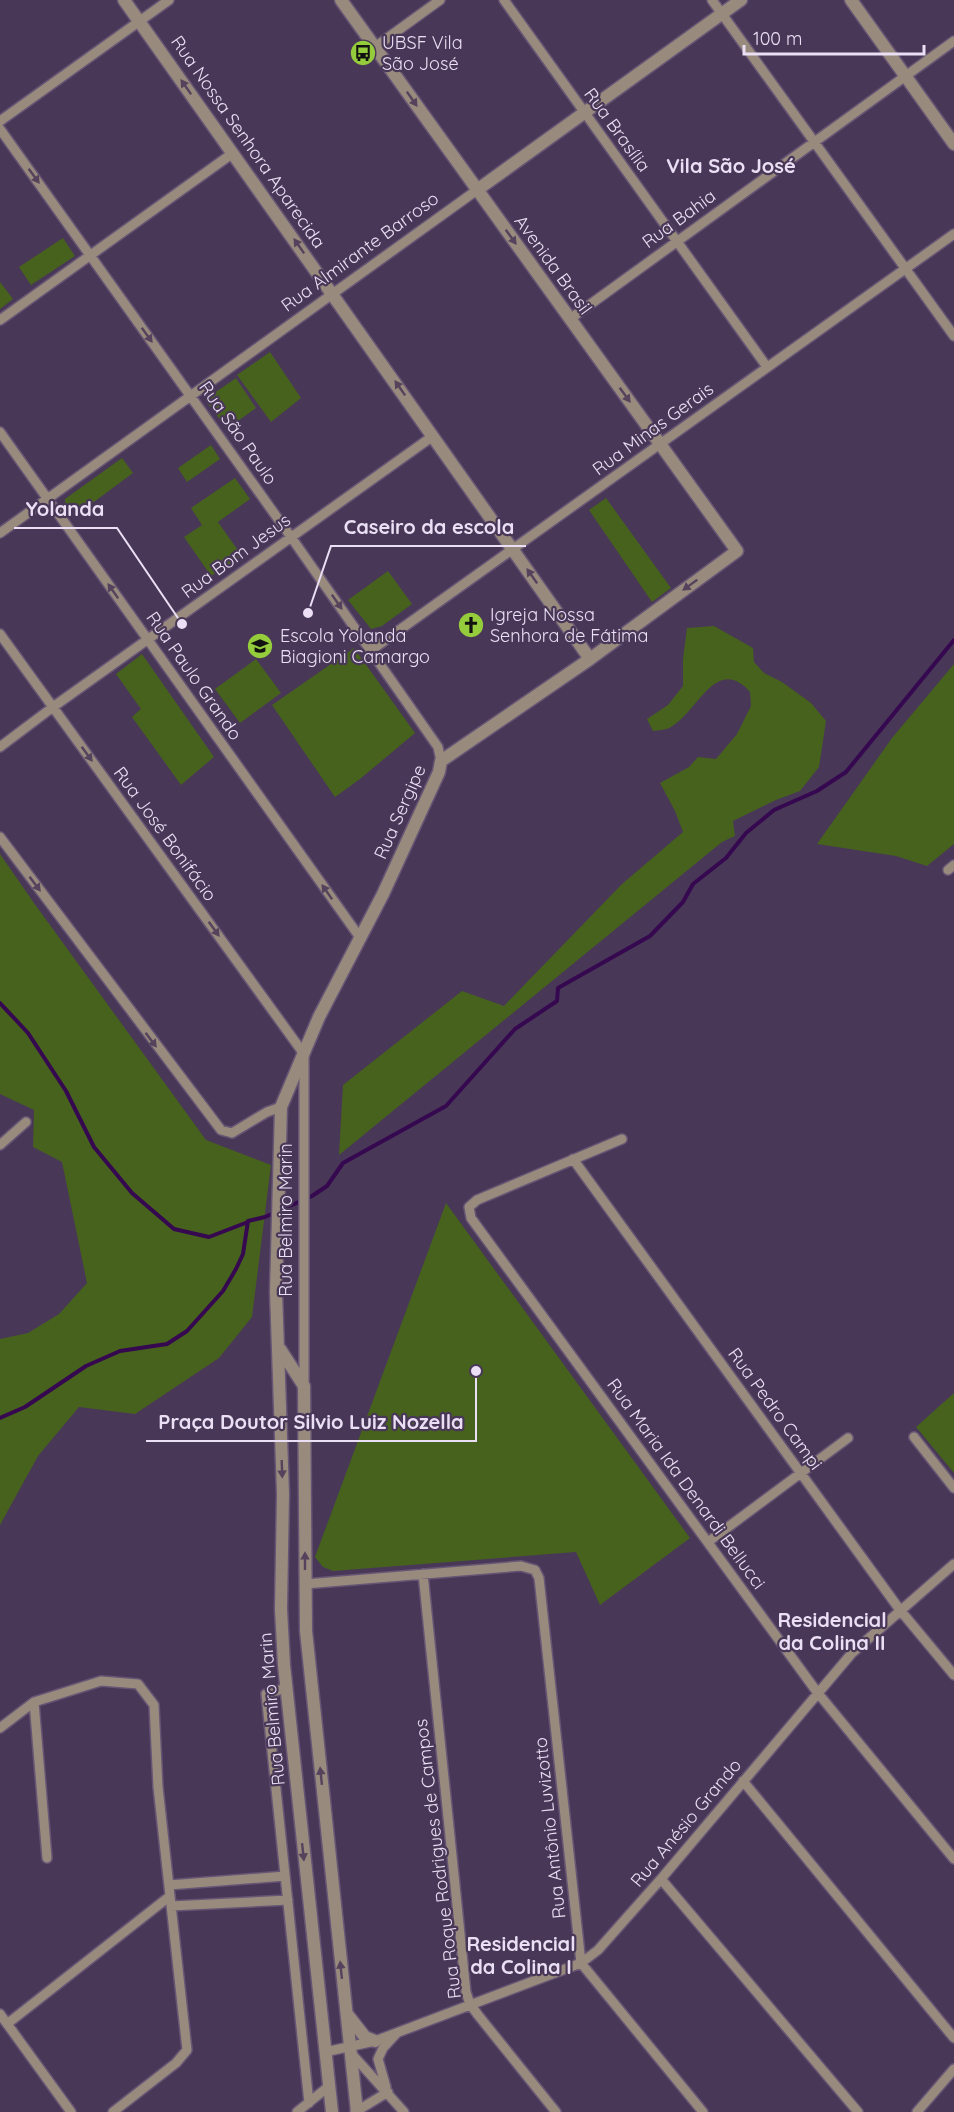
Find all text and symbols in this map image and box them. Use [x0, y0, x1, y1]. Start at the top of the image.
scale bar [744, 18, 924, 56]
text: 100 m [753, 27, 802, 50]
street label: Rua Nossa Senhora Aparecida [166, 31, 331, 252]
place label: UBSF Vila São José [382, 31, 463, 75]
bus stop icon: UBSF Vila São José [348, 38, 378, 68]
one-way arrow [180, 79, 192, 95]
street label: Rua Brasília [579, 83, 656, 176]
one-way arrow [406, 91, 417, 107]
district label: Vila São José [666, 153, 796, 178]
one-way arrow [28, 168, 40, 184]
street label: Rua Bahia [637, 184, 720, 253]
street label: Rua Almirante Barroso [276, 187, 443, 317]
street label: Avenida Brasil [510, 210, 597, 319]
one-way arrow [505, 229, 517, 245]
one-way arrow [293, 238, 305, 254]
one-way arrow [141, 328, 153, 343]
street label: Rua São Paulo [194, 376, 283, 489]
street label: Rua Minas Gerais [588, 377, 718, 480]
one-way arrow [395, 380, 406, 396]
one-way arrow [619, 387, 631, 403]
callout: Yolanda [14, 490, 117, 528]
text: Yolanda [26, 496, 104, 521]
street label: Rua Bom Jesus [177, 508, 295, 603]
callout: Caseiro da escola [331, 508, 526, 546]
text: Caseiro da escola [344, 514, 514, 539]
one-way arrow [526, 569, 538, 585]
one-way arrow [683, 579, 698, 591]
one-way arrow [107, 584, 119, 600]
one-way arrow [331, 594, 342, 610]
place label: Igreja Nossa Senhora de Fátima [490, 603, 648, 647]
street label: Rua Paulo Grando [142, 607, 247, 744]
church icon: Igreja Nossa Senhora de Fátima [456, 610, 486, 640]
place label: Escola Yolanda Biagioni Camargo [280, 624, 430, 668]
school or university icon: Escola Yolanda Biagioni Camargo [245, 631, 275, 661]
one-way arrow [81, 746, 93, 762]
street label: Rua Sergipe [368, 761, 431, 863]
street label: Rua José Bonifácio [109, 762, 222, 906]
one-way arrow [29, 875, 41, 891]
one-way arrow [321, 884, 333, 900]
one-way arrow [207, 922, 219, 937]
one-way arrow [145, 1033, 157, 1048]
street label: Rua Belmiro Marin [274, 1143, 297, 1297]
street label: Rua Pedro Campi [723, 1343, 828, 1474]
street label: Rua Maria Ida Denardi Bellucci [602, 1374, 771, 1594]
callout: Praça Doutor Silvio Luiz Nozella [146, 1403, 476, 1441]
text: Praça Doutor Silvio Luiz Nozella [158, 1409, 464, 1434]
one-way arrow [278, 1460, 287, 1479]
one-way arrow [300, 1552, 310, 1571]
district label: Residencial da Colina II [777, 1607, 887, 1655]
street label: Rua Belmiro Marin [253, 1632, 290, 1787]
street label: Rua Roque Rodrigues de Campos [409, 1718, 466, 2000]
street label: Rua Antônio Luvizotto [529, 1736, 570, 1920]
street label: Rua Anésio Grando [625, 1754, 746, 1892]
one-way arrow [316, 1767, 326, 1786]
one-way arrow [299, 1842, 308, 1861]
district label: Residencial da Colina I [466, 1931, 576, 1979]
one-way arrow [336, 1961, 346, 1980]

